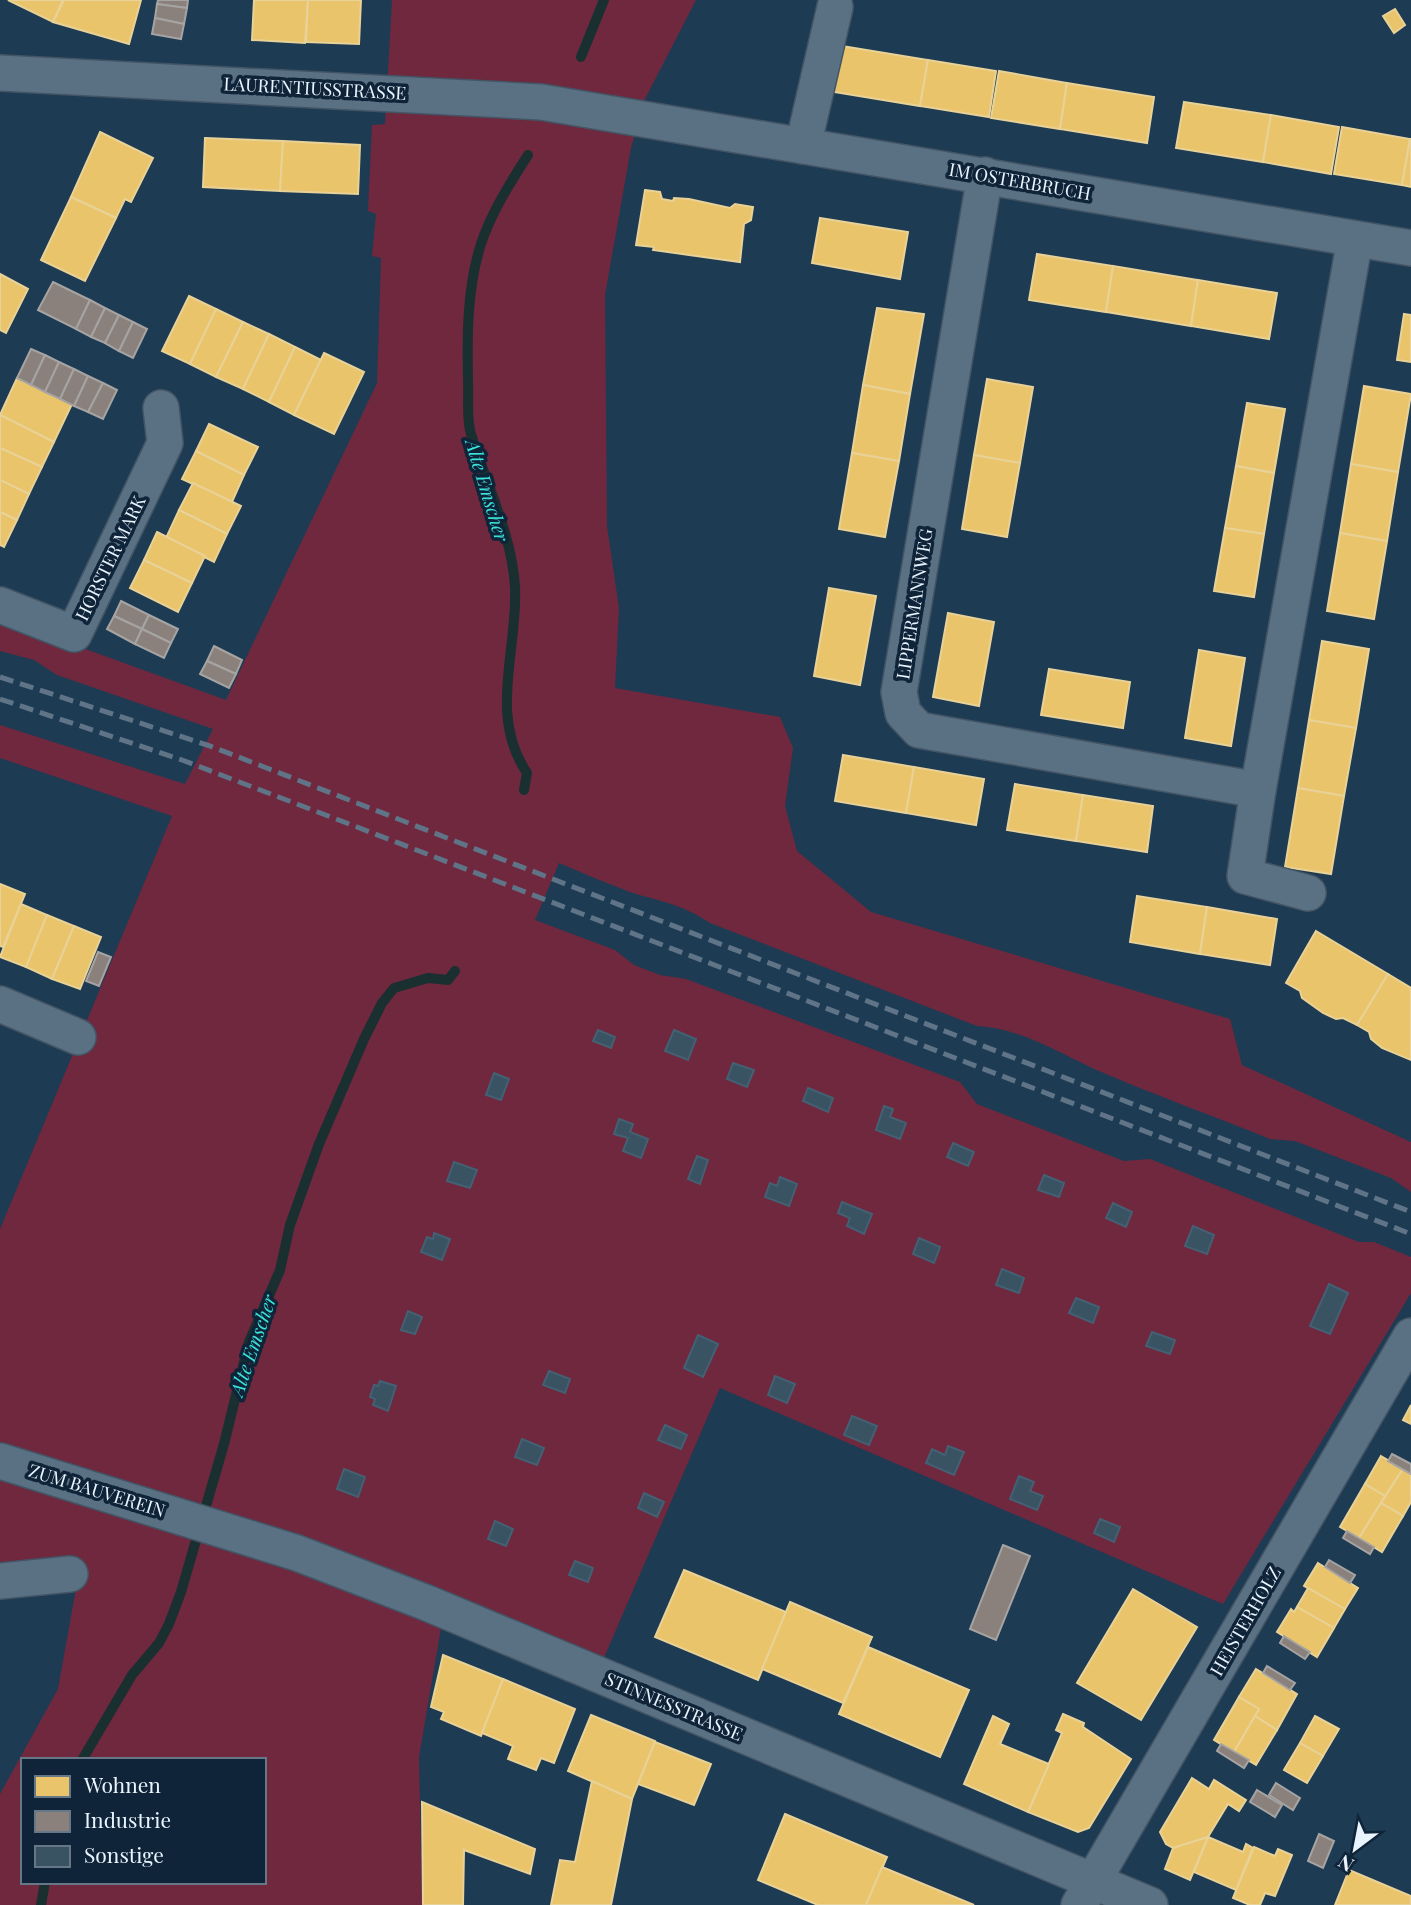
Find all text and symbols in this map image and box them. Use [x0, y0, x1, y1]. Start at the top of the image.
street label: LAURENTIUSSTRASSE [223, 71, 407, 105]
street label: IM OSTERBRUCH [947, 157, 1093, 205]
water label: Alte Emscher [460, 434, 516, 545]
street label: HORSTER MARK [69, 491, 151, 624]
street label: LIPPERMANNWEG [890, 527, 938, 681]
water label: Alte Emscher [222, 1290, 282, 1401]
street label: ZUM BAUVEREIN [26, 1458, 168, 1522]
street label: HEISTERHOLZ [1204, 1562, 1286, 1680]
street label: STINNESSTRASSE [601, 1666, 747, 1746]
legend [21, 1758, 266, 1884]
text: Wohnen [83, 1770, 161, 1798]
text: Industrie [84, 1805, 171, 1833]
north arrow [1320, 1814, 1390, 1884]
text: Sonstige [84, 1840, 164, 1868]
text: N [1333, 1849, 1358, 1879]

